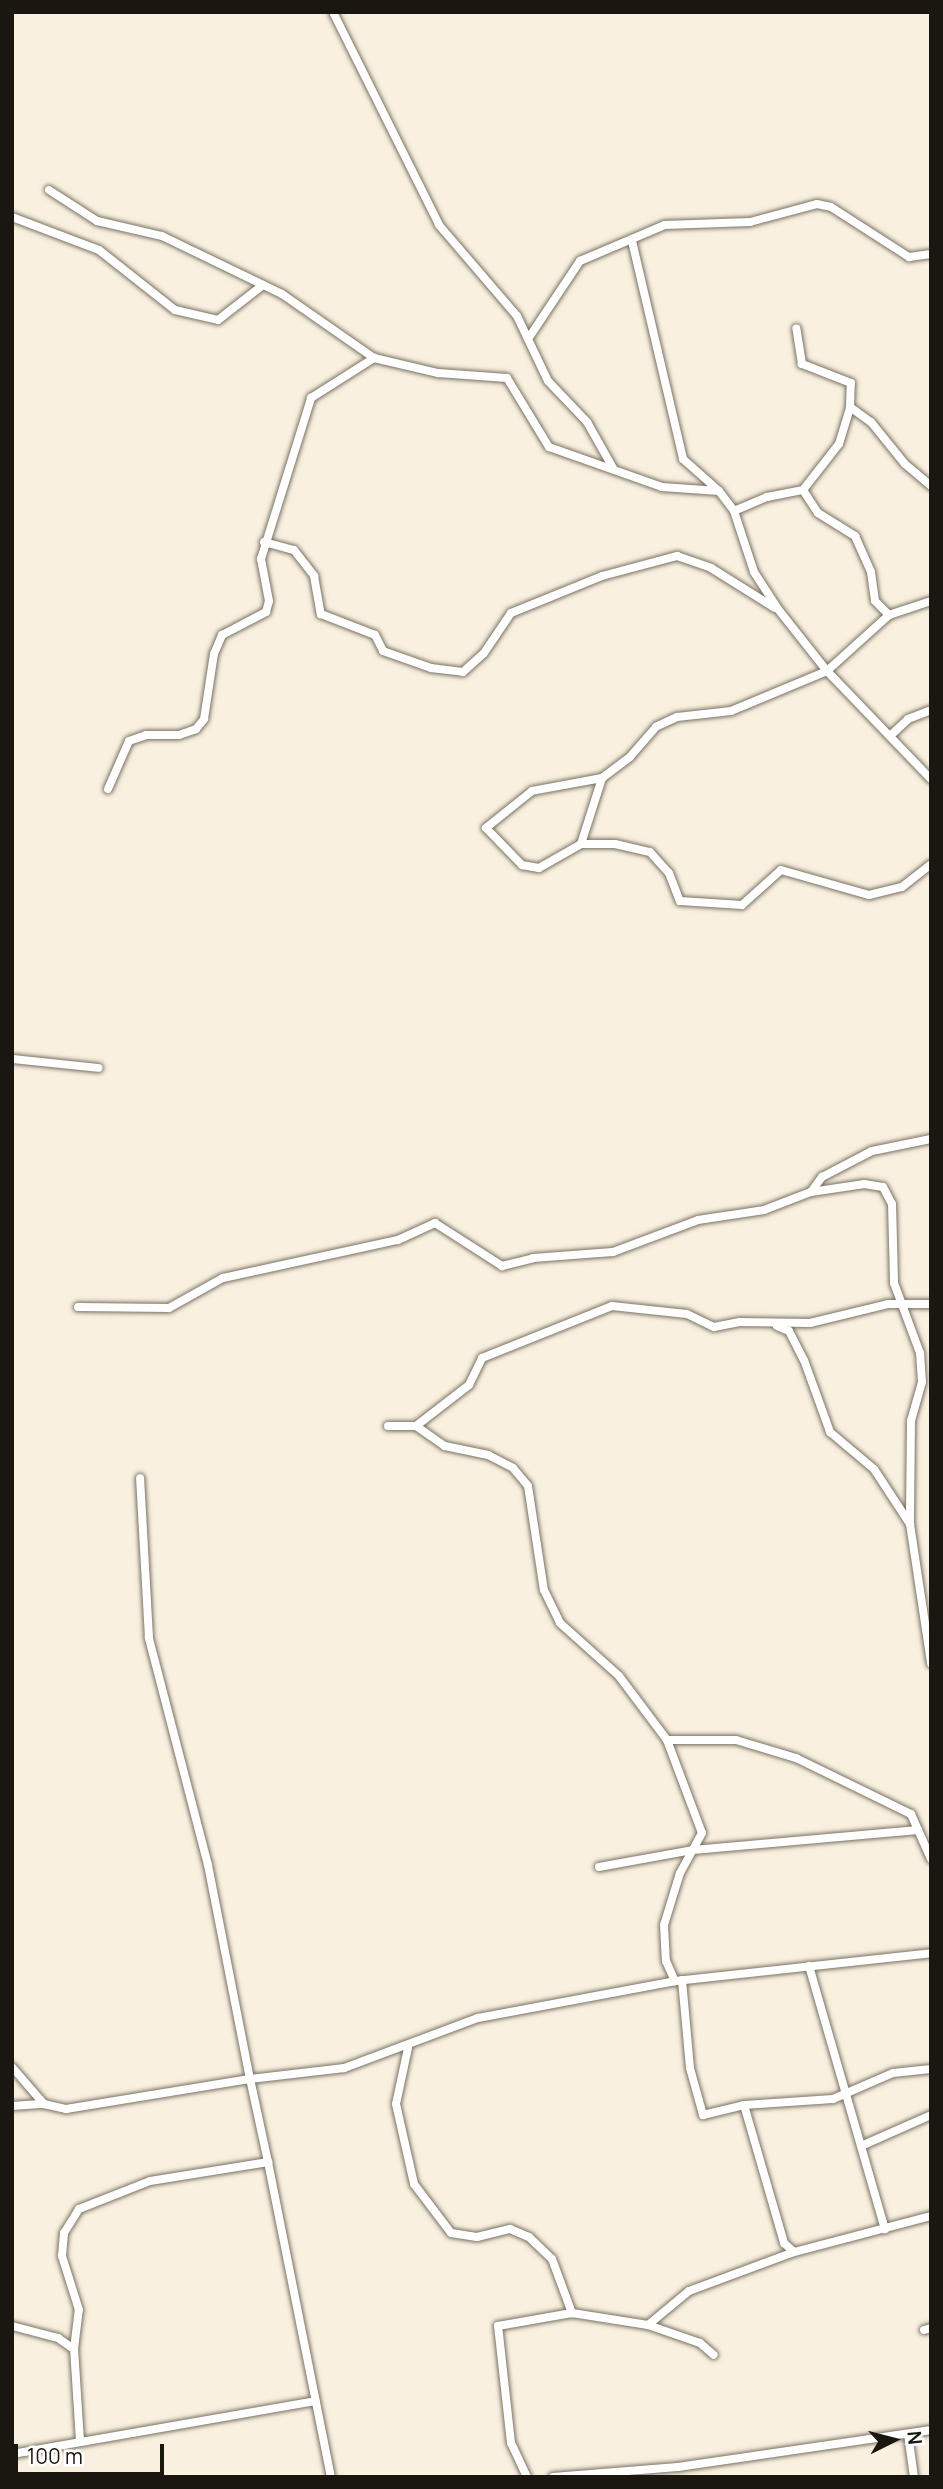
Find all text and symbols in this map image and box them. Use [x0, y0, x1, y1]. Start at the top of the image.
north arrow [859, 2405, 929, 2475]
scale bar [18, 2430, 168, 2474]
text: N [901, 2430, 929, 2446]
text: 100 m [27, 2442, 83, 2470]

